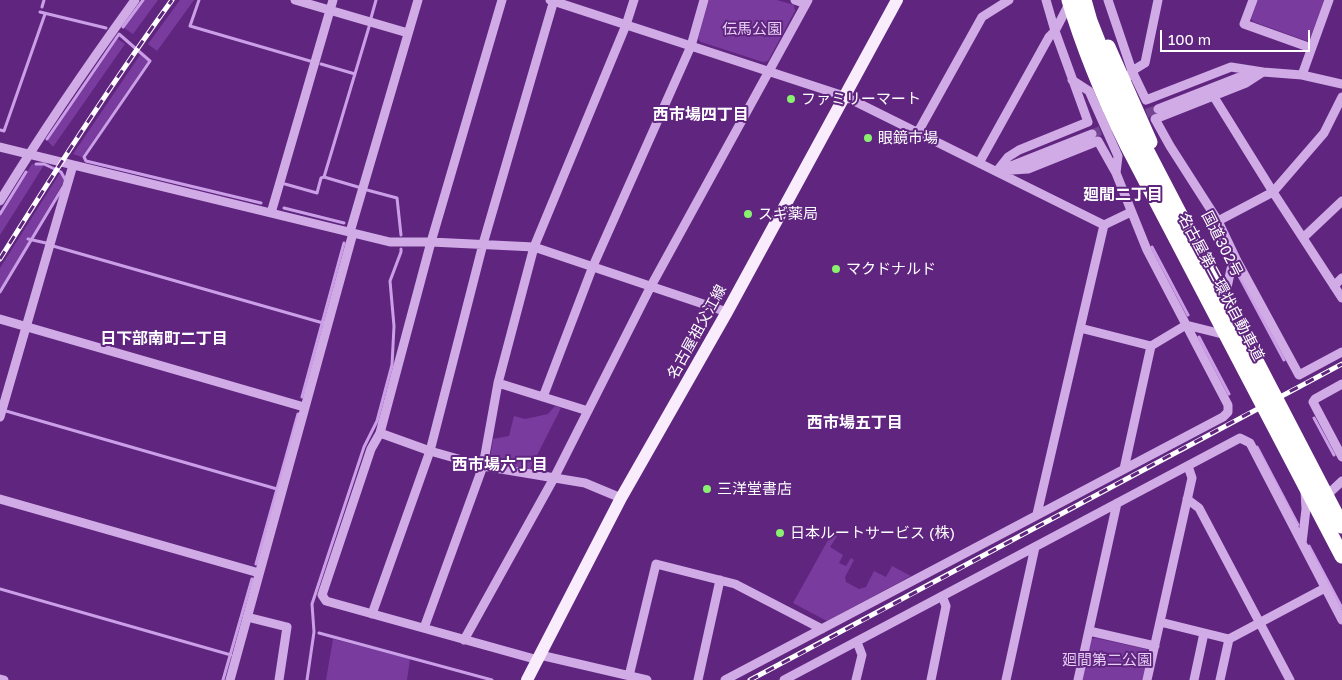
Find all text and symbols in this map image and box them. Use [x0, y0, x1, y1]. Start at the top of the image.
park label: 伝馬公園 [722, 20, 782, 38]
scale bar [1162, 20, 1312, 52]
text: 100 m [1168, 30, 1211, 48]
place label: ファミリーマート [801, 90, 921, 108]
marker: ファミリーマート [785, 93, 797, 105]
district label: 西市場四丁目 [653, 105, 749, 125]
place label: 眼鏡市場 [878, 129, 938, 147]
marker: 眼鏡市場 [862, 132, 874, 144]
district label: 廻間二丁目 [1083, 185, 1163, 205]
place label: スギ薬局 [758, 205, 818, 223]
marker: スギ薬局 [742, 208, 754, 220]
street label: 国道302号 [1198, 208, 1246, 280]
street label: 名古屋第二環状自動車道 [1174, 210, 1268, 364]
place label: マクドナルド [846, 260, 936, 278]
marker: マクドナルド [830, 263, 842, 275]
street label: 名古屋祖父江線 [664, 282, 730, 382]
district label: 日下部南町二丁目 [100, 329, 228, 349]
district label: 西市場五丁目 [807, 413, 903, 433]
district label: 西市場六丁目 [452, 455, 548, 475]
place label: 三洋堂書店 [717, 480, 792, 498]
marker: 三洋堂書店 [701, 483, 713, 495]
place label: 日本ルートサービス (株) [790, 524, 955, 542]
marker: 日本ルートサービス (株) [774, 527, 786, 539]
park label: 廻間第二公園 [1062, 651, 1152, 669]

